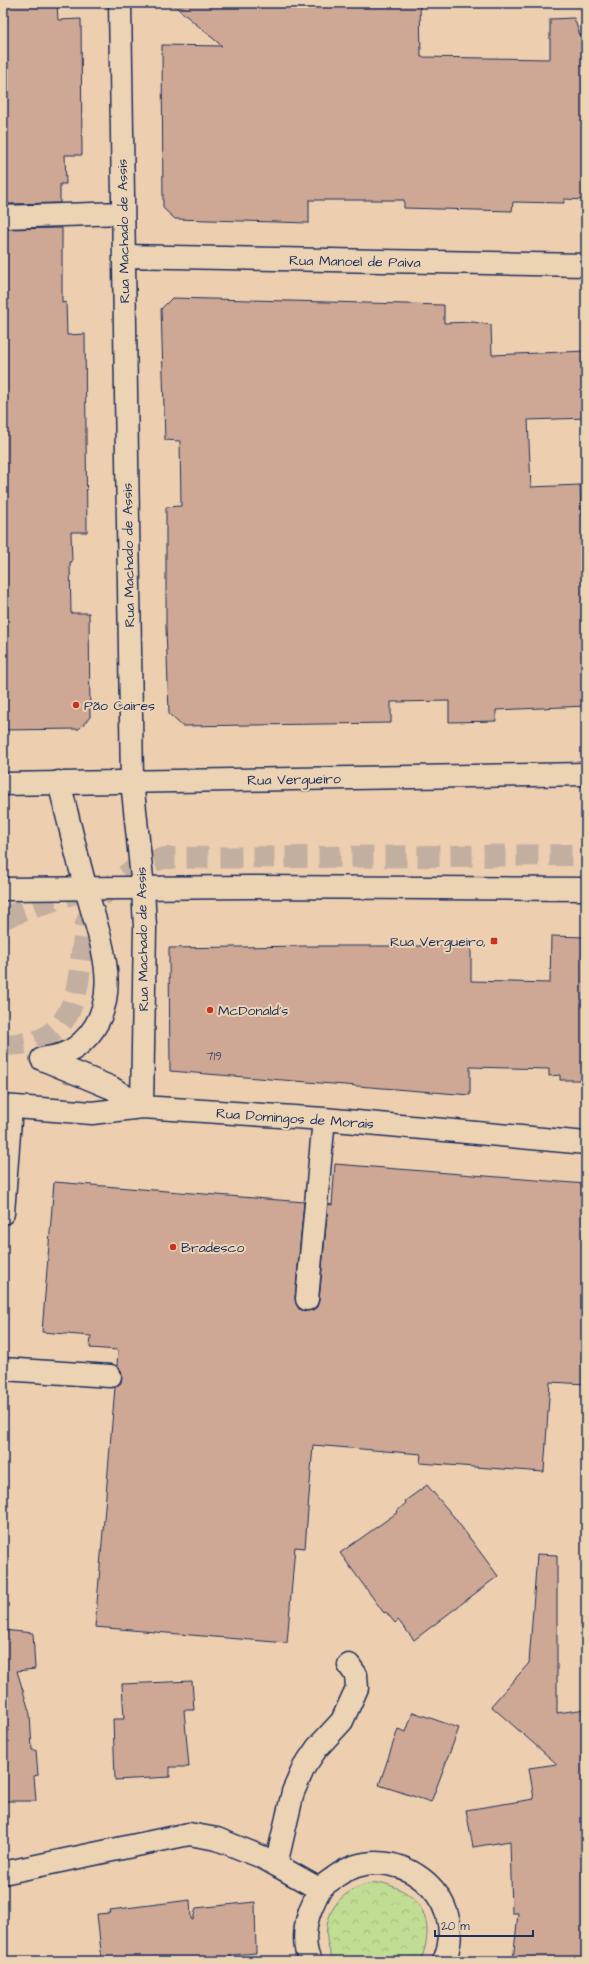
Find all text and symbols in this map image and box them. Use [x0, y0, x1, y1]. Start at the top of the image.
street label: Rua Machado de Assis [113, 159, 135, 303]
street label: Rua Manoel de Paiva [289, 251, 421, 273]
street label: Rua Machado de Assis [118, 483, 140, 627]
place label: Pão Caires [84, 696, 155, 716]
marker: Pão Caires [71, 700, 81, 710]
street label: Rua Vergueiro [247, 769, 341, 791]
street label: Rua Machado de Assis [132, 867, 154, 1011]
place label: Rua Vergueiro, [390, 932, 486, 952]
marker: Rua Vergueiro, [489, 936, 499, 946]
place label: McDonald's [218, 1001, 288, 1021]
marker: McDonald's [205, 1005, 215, 1015]
house number: 719 [206, 1048, 222, 1065]
street label: Rua Domingos de Morais [215, 1103, 375, 1134]
place label: Bradesco [181, 1238, 244, 1258]
marker: Bradesco [168, 1242, 178, 1252]
scale bar [435, 1912, 533, 1938]
text: 20 m [441, 1918, 470, 1935]

